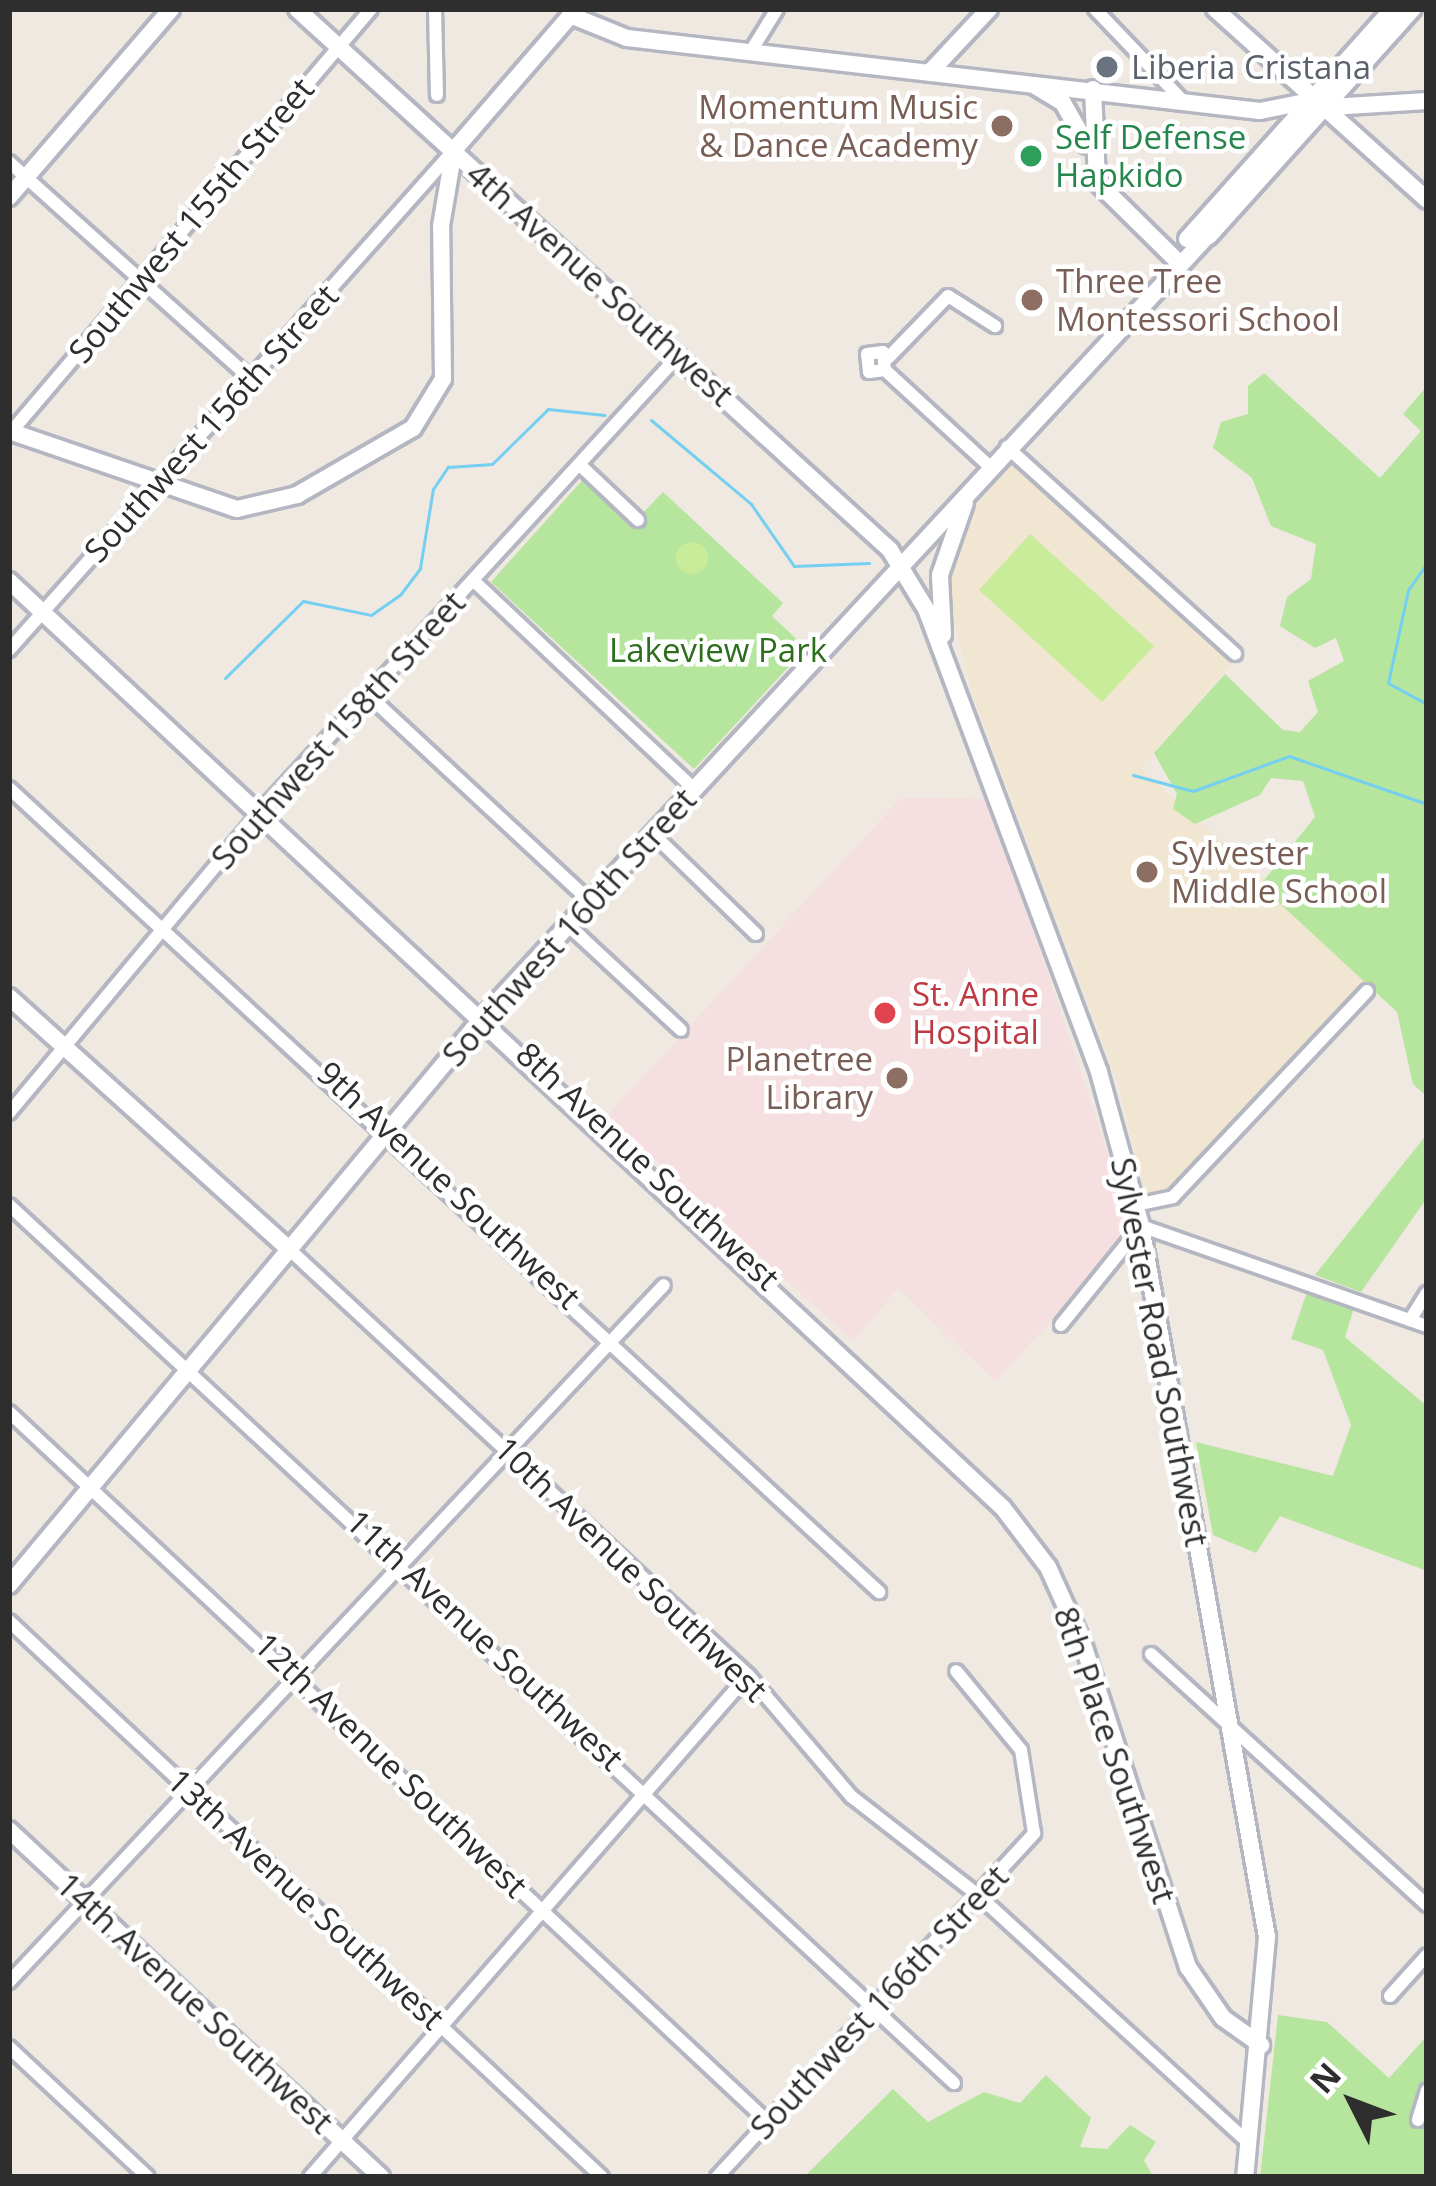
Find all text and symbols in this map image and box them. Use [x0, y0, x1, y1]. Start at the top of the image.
place label: Liberia Cristana [1131, 47, 1371, 87]
marker: Liberia Cristana [1094, 54, 1120, 80]
street label: Southwest 155th Street [60, 70, 322, 370]
place label: Momentum Music & Dance Academy [698, 87, 978, 165]
marker: Momentum Music & Dance Academy [989, 113, 1015, 139]
place label: Self Defense Hapkido [1055, 117, 1246, 195]
marker: Self Defense Hapkido [1018, 143, 1044, 169]
street label: 4th Avenue Southwest [459, 154, 741, 414]
place label: Three Tree Montessori School [1056, 261, 1340, 339]
street label: Southwest 156th Street [76, 276, 346, 570]
marker: Three Tree Montessori School [1019, 287, 1045, 313]
street label: Southwest 158th Street [203, 583, 473, 877]
park label: Lakeview Park [609, 630, 827, 670]
street label: Southwest 160th Street [434, 780, 704, 1074]
place label: Sylvester Middle School [1171, 833, 1387, 911]
marker: Sylvester Middle School [1134, 859, 1160, 885]
place label: St. Anne Hospital [912, 974, 1039, 1052]
marker: St. Anne Hospital [869, 997, 901, 1029]
street label: 8th Avenue Southwest [508, 1034, 788, 1298]
place label: Planetree Library [725, 1039, 873, 1117]
street label: 9th Avenue Southwest [309, 1053, 589, 1317]
marker: Planetree Library [884, 1065, 910, 1091]
street label: Sylvester Road Southwest [1103, 1154, 1217, 1550]
street label: 10th Avenue Southwest [486, 1428, 776, 1710]
street label: 11th Avenue Southwest [339, 1502, 631, 1778]
street label: 8th Place Southwest [1046, 1602, 1184, 1908]
street label: 12th Avenue Southwest [246, 1624, 536, 1906]
street label: 13th Avenue Southwest [160, 1761, 452, 2037]
street label: Southwest 166th Street [742, 1857, 1016, 2147]
street label: 14th Avenue Southwest [49, 1865, 341, 2141]
north arrow [1292, 2042, 1412, 2162]
text: N [1299, 2053, 1351, 2103]

